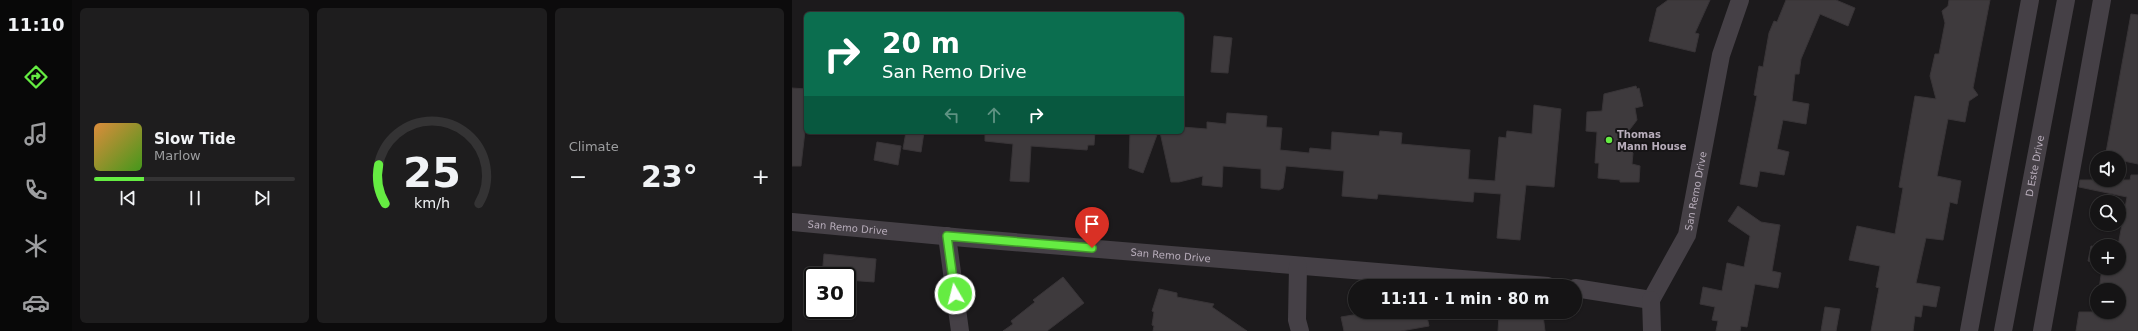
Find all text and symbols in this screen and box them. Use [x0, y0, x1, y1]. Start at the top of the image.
text: 11:10 [7, 14, 65, 35]
text: 20 m [882, 27, 960, 60]
icon: right [816, 28, 868, 80]
text: San Remo Drive [882, 61, 1027, 82]
icon: directions [22, 63, 50, 91]
icon: left [941, 104, 963, 126]
icon: ahead [983, 104, 1005, 126]
icon: right [1025, 104, 1047, 126]
icon: music [22, 120, 50, 148]
place label: Thomas Mann House [1617, 129, 1687, 152]
text: Slow Tide [154, 130, 236, 148]
street label: D Este Drive [2023, 134, 2046, 198]
marker: Thomas Mann House [1604, 135, 1614, 145]
text: Climate [569, 139, 619, 154]
text: 25 [403, 147, 461, 196]
text: Marlow [154, 148, 201, 163]
street label: San Remo Drive [1682, 151, 1708, 232]
map controls [2090, 151, 2126, 319]
button: sound [2090, 151, 2126, 187]
text: 23° [641, 159, 698, 194]
text: − [569, 164, 587, 189]
text: + [752, 164, 770, 189]
icon: phone [22, 176, 50, 204]
icon: previous [117, 187, 139, 209]
icon: pause [184, 187, 206, 209]
icon: next [251, 187, 273, 209]
text: km/h [414, 194, 450, 210]
button: search [2090, 195, 2126, 231]
pin [1075, 207, 1109, 248]
icon: arrive [1081, 213, 1103, 235]
street label: San Remo Drive [807, 218, 888, 236]
icon: climate [22, 232, 50, 260]
button: + [2090, 239, 2126, 275]
street label: San Remo Drive [1130, 246, 1211, 264]
speed limit sign: 30 [804, 267, 856, 319]
position arrow [934, 273, 976, 315]
button: − [2090, 283, 2126, 319]
icon: car [22, 289, 50, 317]
text: 11:11 · 1 min · 80 m [1381, 290, 1549, 308]

